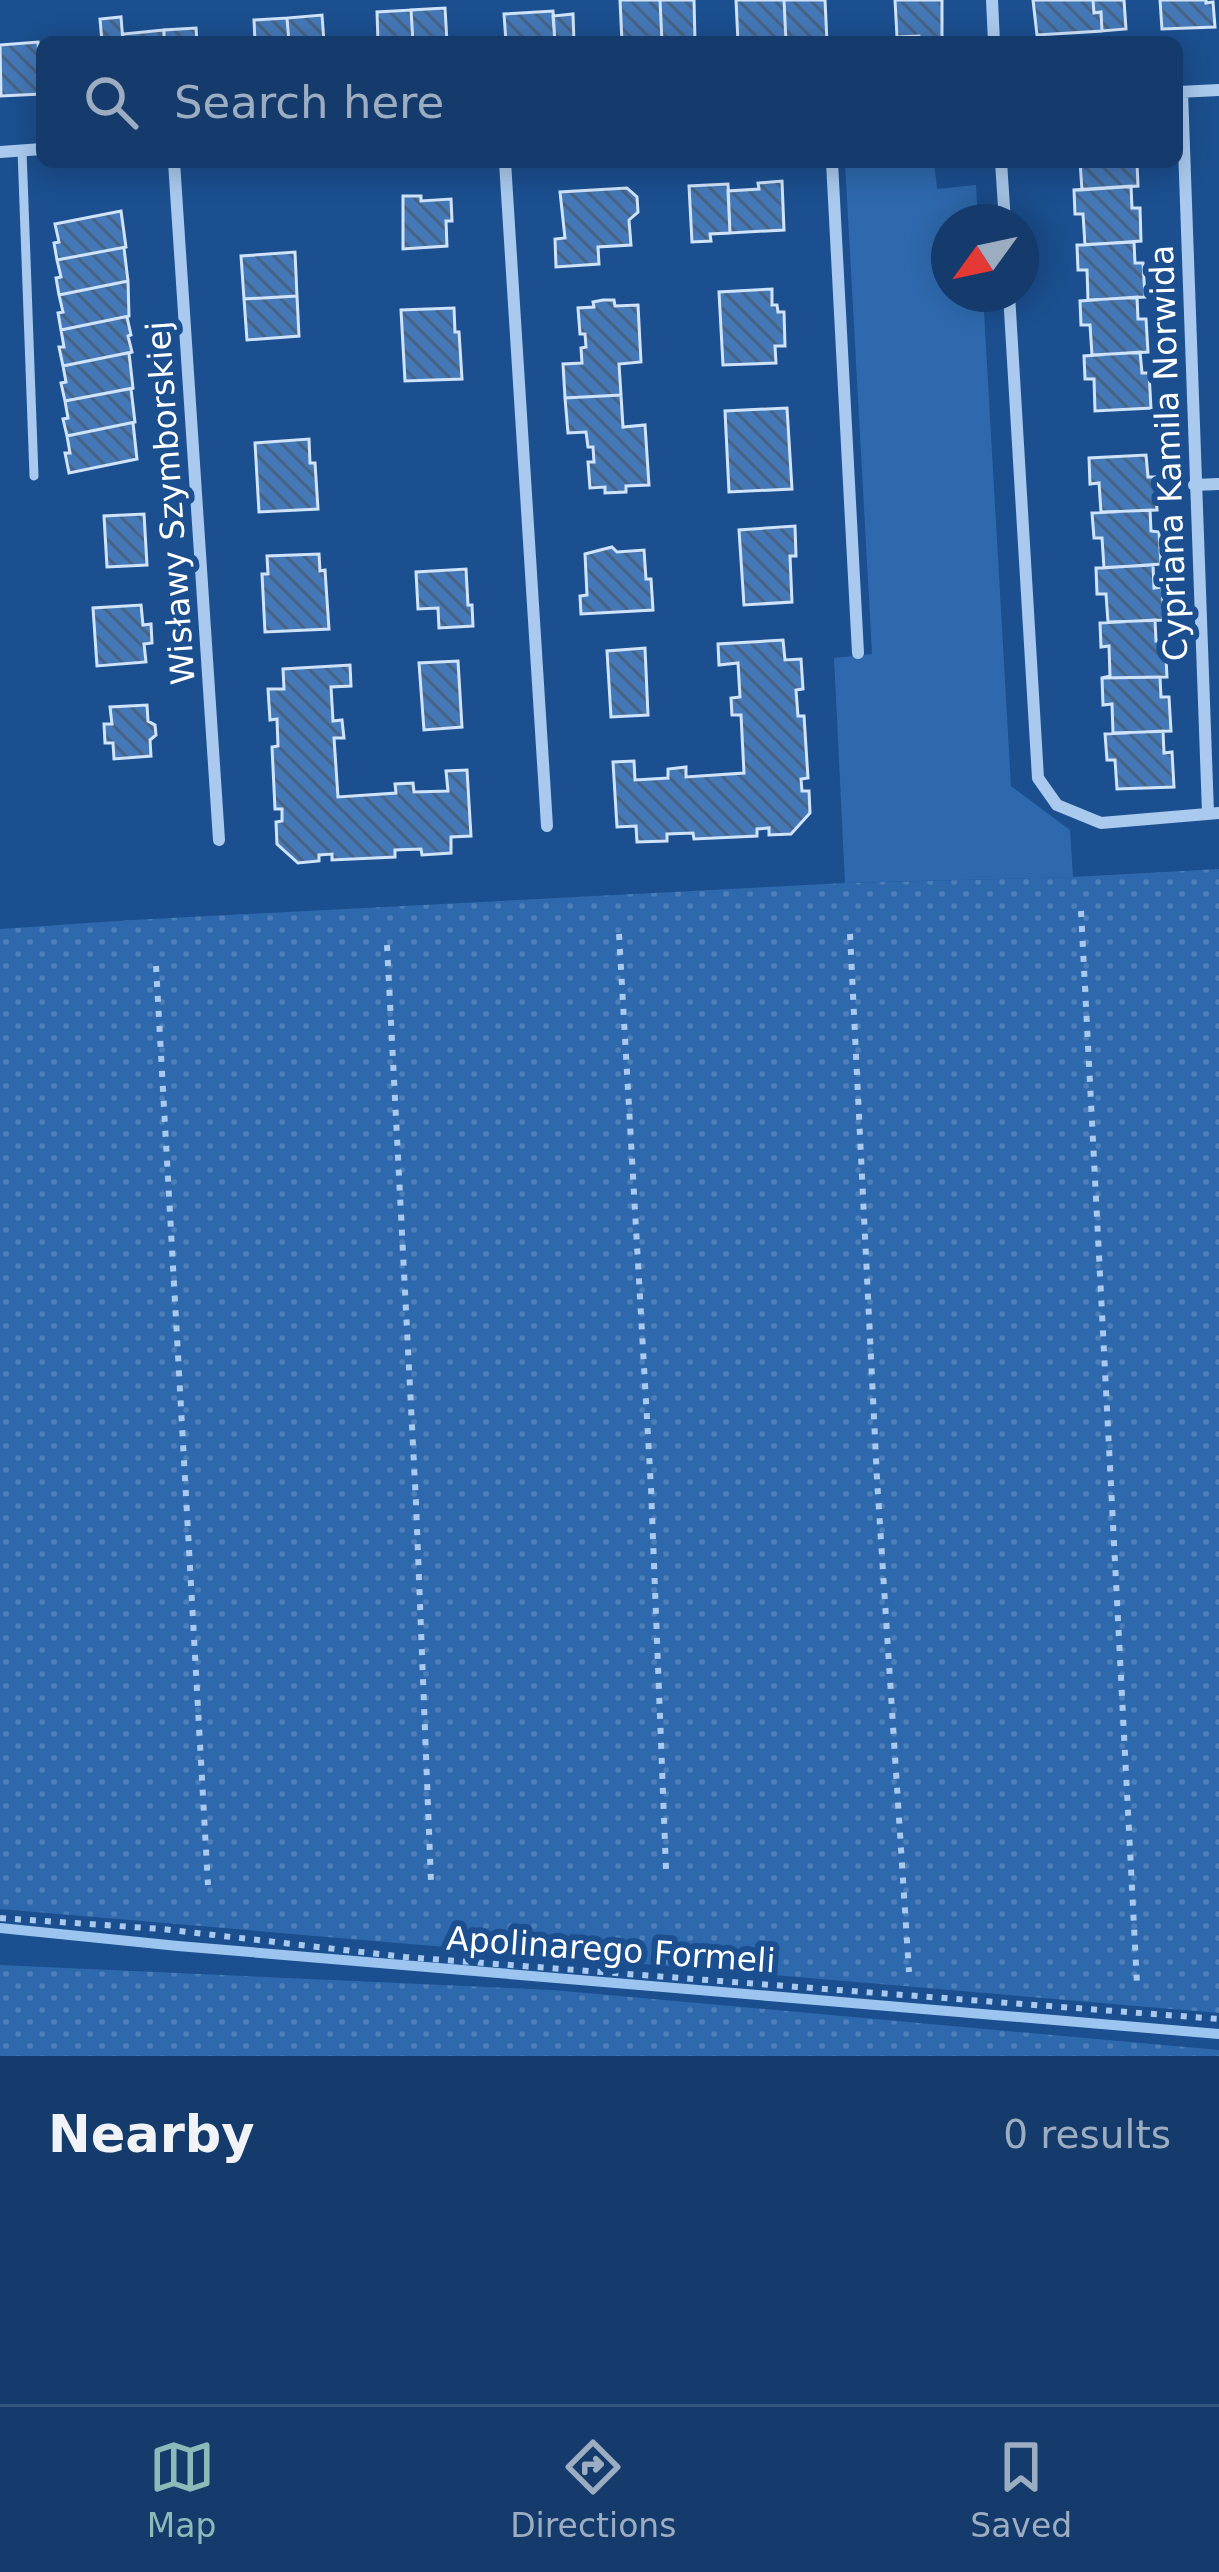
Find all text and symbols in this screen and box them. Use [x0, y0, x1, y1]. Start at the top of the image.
search box [36, 36, 1183, 168]
icon: search [78, 69, 144, 135]
text: Search here [174, 76, 444, 129]
north arrow [931, 204, 1039, 312]
street label: Cypriana Kamila Norwida [1142, 244, 1195, 662]
street label: Wisławy Szymborskiej [138, 320, 203, 686]
street label: Apolinarego Formeli [445, 1919, 777, 1980]
text: Nearby [48, 2105, 255, 2164]
text: 0 results [1003, 2112, 1171, 2157]
tab: Map [147, 2434, 217, 2545]
tab: Directions [510, 2434, 676, 2545]
tab: Saved [970, 2434, 1072, 2545]

